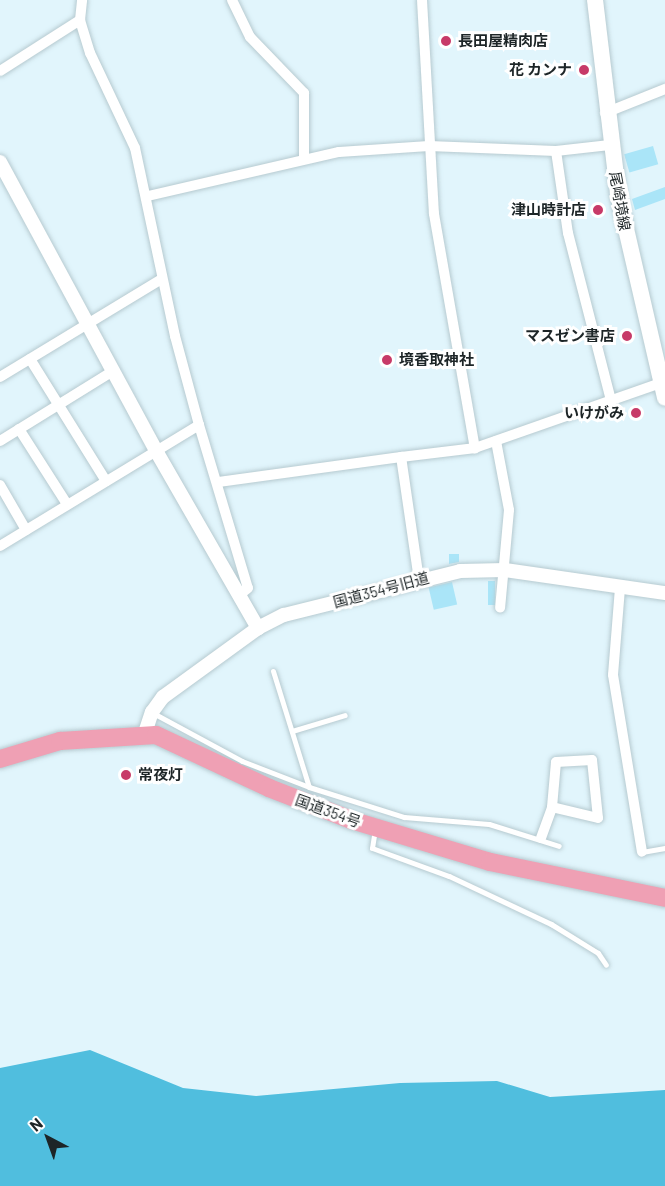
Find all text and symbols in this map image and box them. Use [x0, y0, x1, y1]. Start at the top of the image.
place label: 長田屋精肉店 [458, 32, 548, 50]
marker: 長田屋精肉店 [439, 34, 453, 48]
place label: 花 カンナ [509, 61, 572, 79]
marker: 花 カンナ [577, 63, 591, 77]
street label: 尾崎境線 [606, 170, 634, 232]
place label: 津山時計店 [511, 201, 586, 219]
marker: 津山時計店 [591, 203, 605, 217]
place label: マスゼン書店 [525, 327, 615, 345]
marker: マスゼン書店 [620, 329, 634, 343]
place label: 境香取神社 [399, 351, 474, 369]
marker: 境香取神社 [380, 353, 394, 367]
place label: いけがみ [564, 404, 624, 422]
marker: いけがみ [629, 406, 643, 420]
street label: 国道354号旧道 [331, 569, 431, 611]
place label: 常夜灯 [138, 766, 183, 784]
marker: 常夜灯 [119, 768, 133, 782]
street label: 国道354号 [293, 791, 363, 831]
north arrow [18, 1108, 78, 1168]
text: N [26, 1113, 46, 1135]

